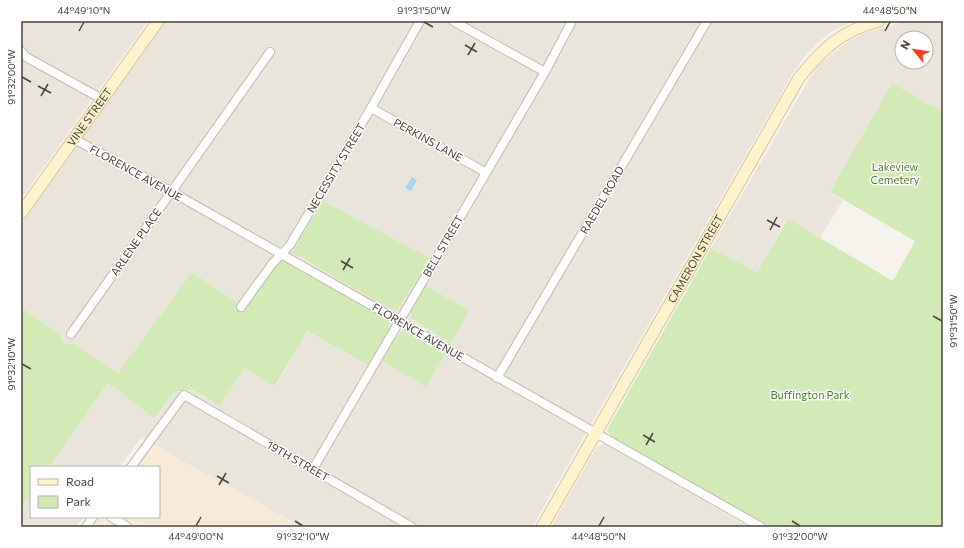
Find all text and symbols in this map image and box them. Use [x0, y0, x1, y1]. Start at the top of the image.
text: 44°49'10"N [58, 4, 110, 16]
text: 91°31'50"W [397, 4, 451, 16]
text: 44°48'50"N [863, 4, 917, 16]
north arrow [894, 30, 934, 70]
text: N [897, 38, 913, 52]
text: 91°32'00"W [5, 49, 17, 105]
street label: VINE STREET [64, 85, 114, 148]
street label: PERKINS LANE [391, 115, 465, 164]
street label: NECESSITY STREET [304, 121, 367, 215]
street label: FLORENCE AVENUE [88, 142, 185, 203]
park label: Lakeview Cemetery [871, 160, 920, 186]
street label: RAEDEL ROAD [577, 164, 626, 236]
street label: ARLENE PLACE [108, 206, 164, 278]
street label: CAMERON STREET [665, 212, 725, 305]
street label: BELL STREET [420, 213, 465, 279]
text: 91°31'50"W [947, 294, 959, 348]
street label: FLORENCE AVENUE [370, 300, 466, 363]
text: 91°32'10"W [5, 337, 17, 391]
park label: Buffington Park [770, 388, 850, 401]
street label: 19TH STREET [265, 438, 331, 484]
legend [30, 466, 160, 518]
text: Road [66, 474, 94, 488]
text: Park [66, 494, 92, 508]
text: 44°49'00"N [168, 530, 224, 542]
text: 91°32'10"W [276, 530, 330, 542]
text: 44°48'50"N [572, 530, 626, 542]
text: 91°32'00"W [772, 530, 828, 542]

